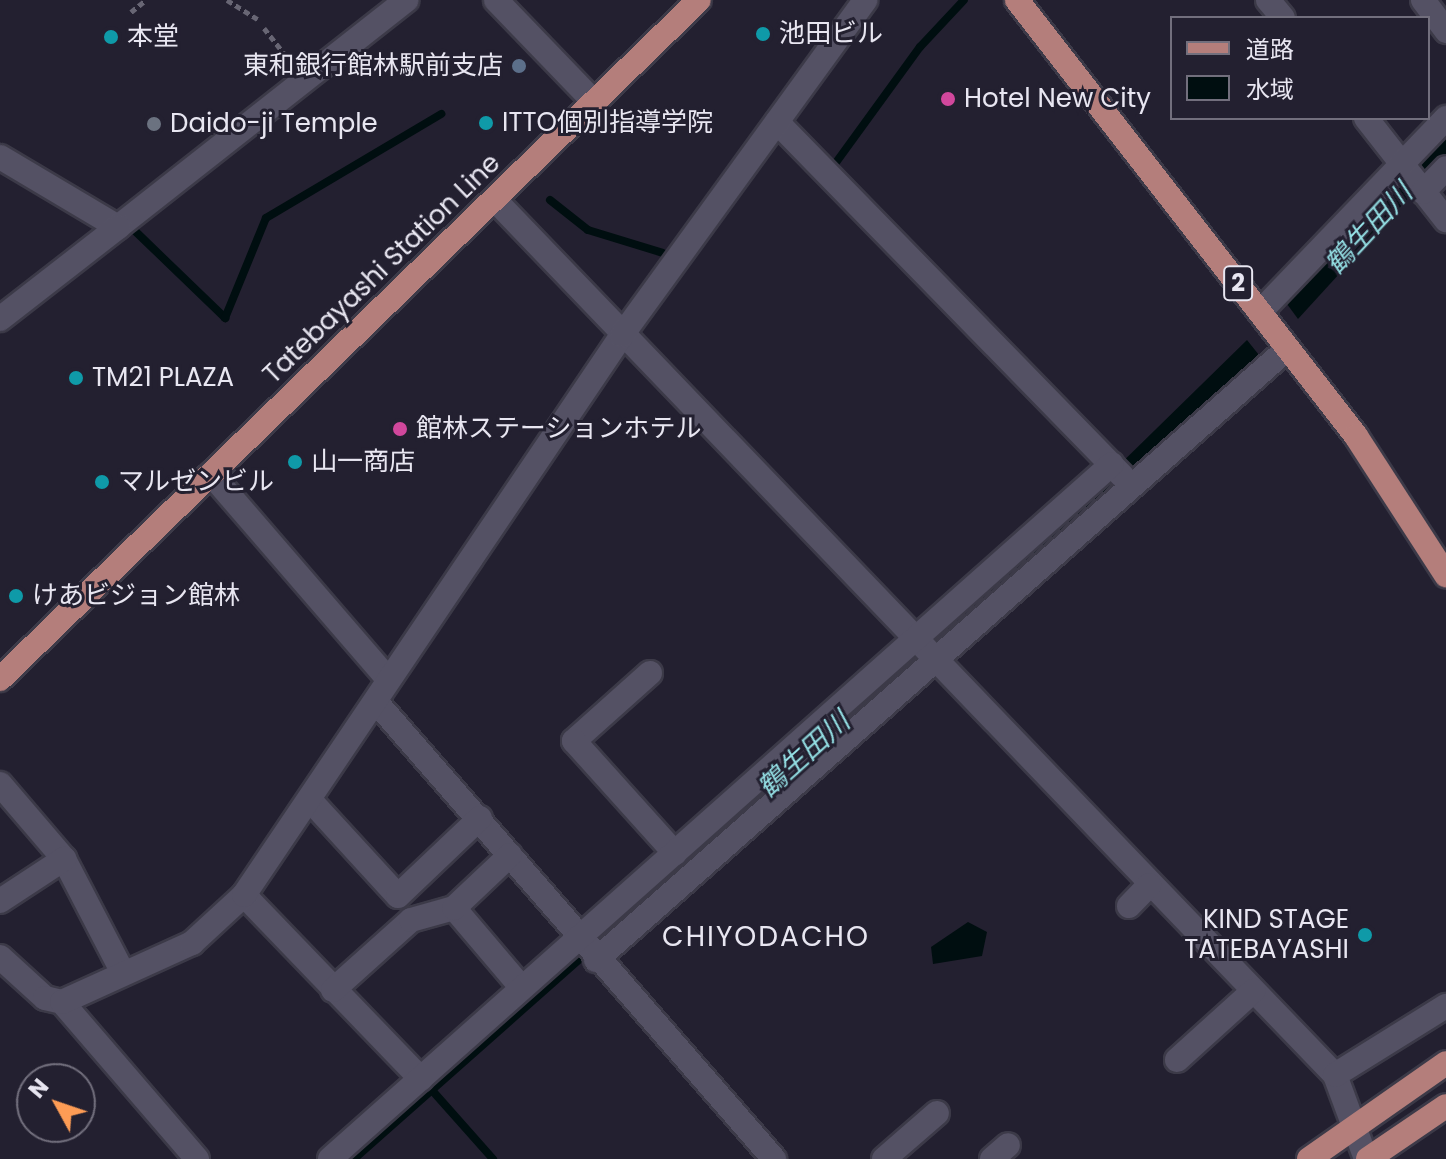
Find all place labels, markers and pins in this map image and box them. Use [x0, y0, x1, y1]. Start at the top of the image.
place label: 池田ビル [779, 18, 883, 50]
place label: 本堂 [127, 21, 179, 53]
marker: 池田ビル [754, 25, 772, 43]
marker: 本堂 [102, 28, 120, 46]
place label: 東和銀行館林駅前支店 [243, 50, 503, 82]
marker: 東和銀行館林駅前支店 [510, 57, 528, 75]
place label: Hotel New City [964, 83, 1151, 115]
marker: Hotel New City [939, 90, 957, 108]
place label: ITTO個別指導学院 [502, 107, 713, 139]
place label: Daido-ji Temple [170, 108, 378, 140]
marker: ITTO個別指導学院 [477, 114, 495, 132]
marker: Daido-ji Temple [145, 115, 163, 133]
place label: TM21 PLAZA [92, 362, 234, 394]
marker: TM21 PLAZA [67, 369, 85, 387]
place label: 館林ステーションホテル [416, 413, 702, 445]
marker: 館林ステーションホテル [391, 420, 409, 438]
place label: 山一商店 [311, 446, 415, 478]
marker: 山一商店 [286, 453, 304, 471]
place label: マルゼンビル [118, 466, 274, 498]
marker: マルゼンビル [93, 473, 111, 491]
place label: けあビジョン館林 [32, 580, 240, 612]
marker: けあビジョン館林 [7, 587, 25, 605]
place label: KIND STAGE TATEBAYASHI [1184, 904, 1349, 966]
marker: KIND STAGE TATEBAYASHI [1356, 926, 1374, 944]

